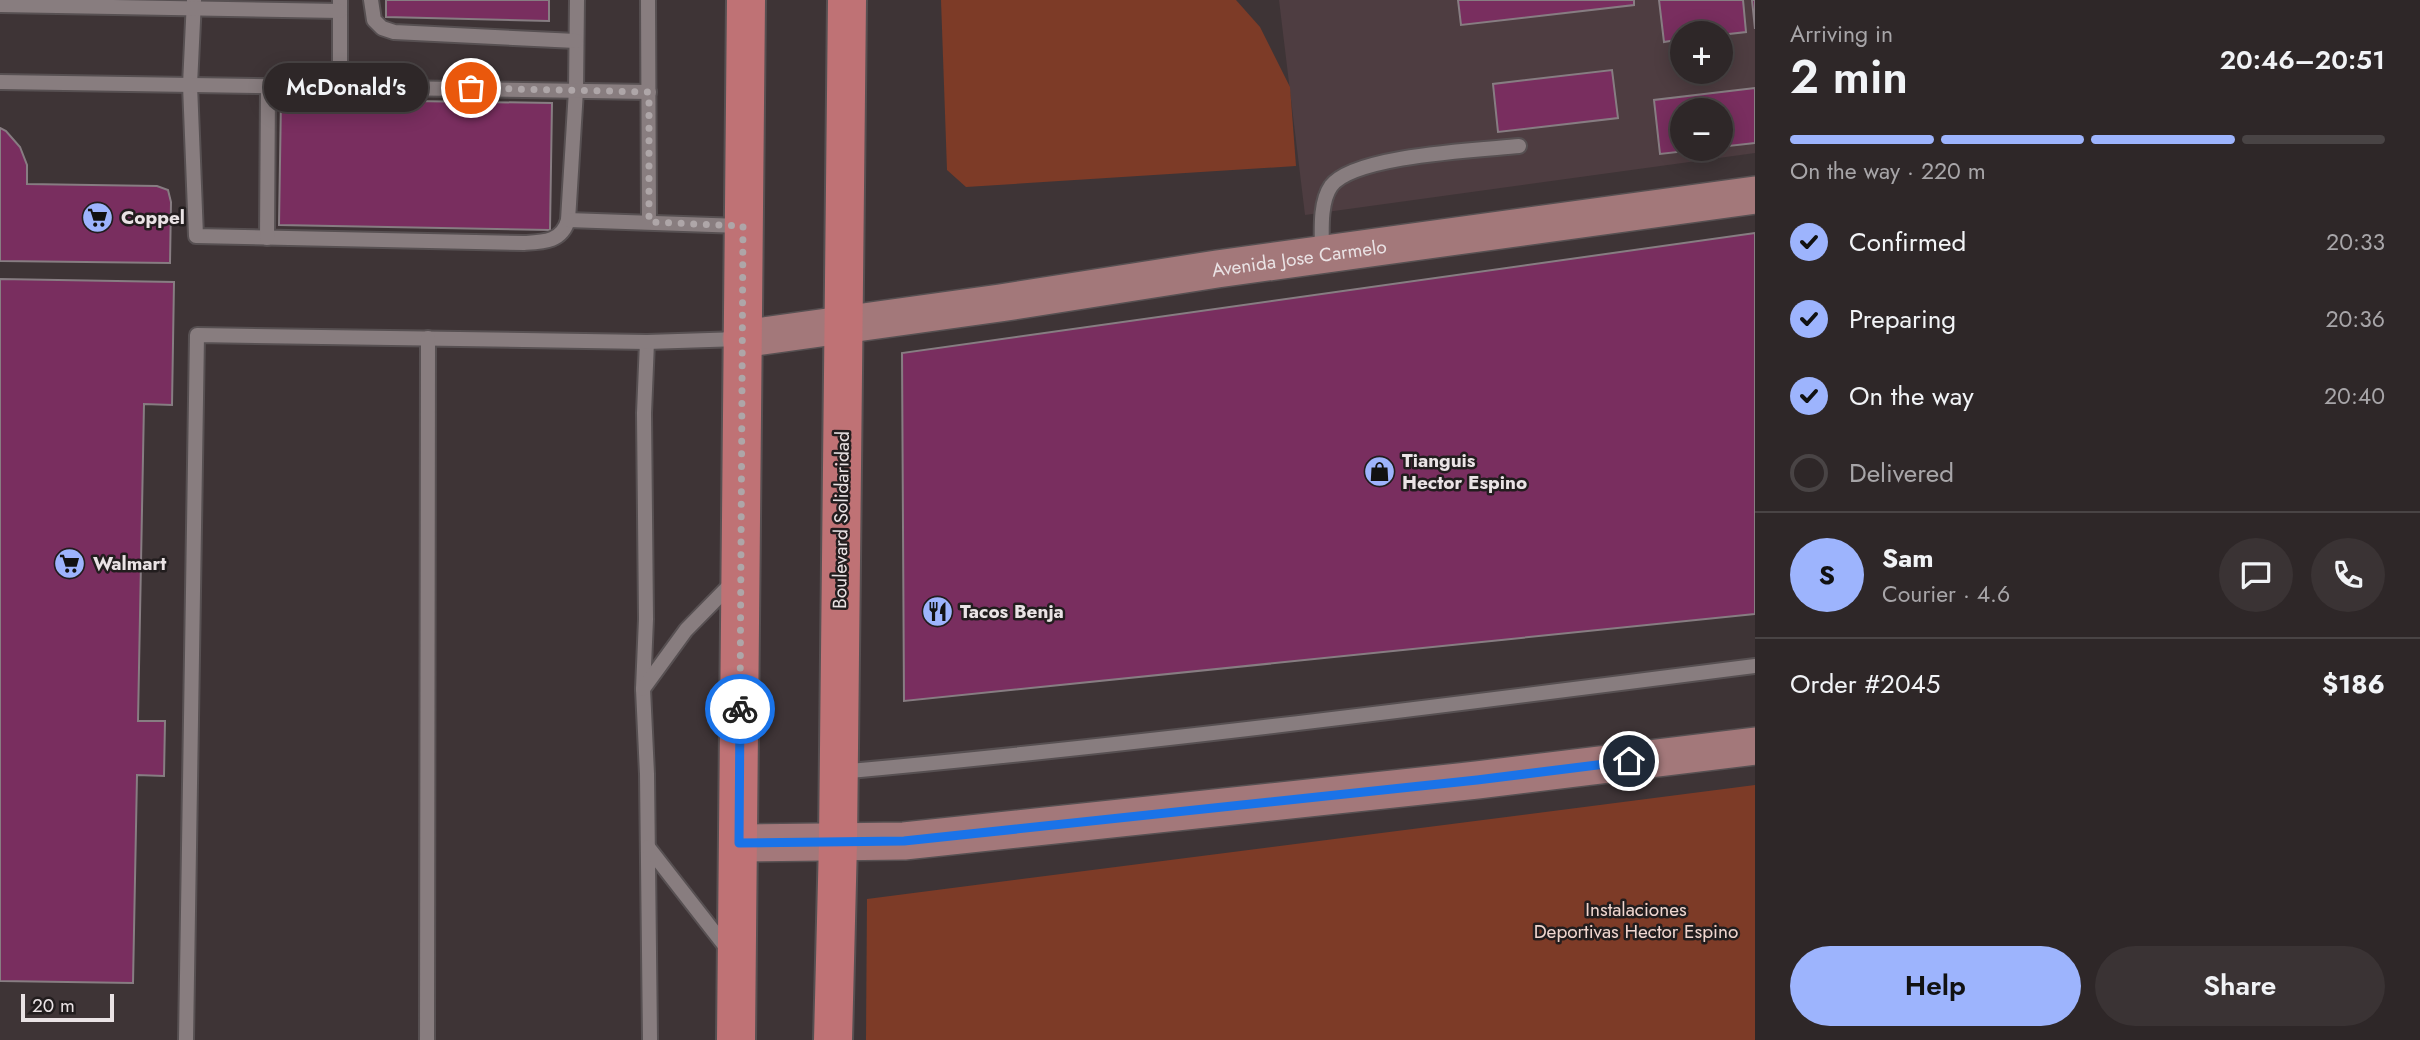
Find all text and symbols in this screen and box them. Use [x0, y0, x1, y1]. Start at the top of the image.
text: Arriving in [1790, 17, 1893, 51]
map controls [1670, 21, 1733, 161]
button: + [1670, 21, 1733, 84]
text: 20:46–20:51 [2220, 41, 2385, 79]
text: 2 min [1790, 44, 1908, 110]
pin [441, 58, 501, 118]
callout: McDonald's [265, 64, 429, 112]
icon: bag [452, 69, 490, 107]
text: McDonald's [286, 70, 406, 104]
button: − [1670, 98, 1733, 161]
text: On the way · 220 m [1790, 154, 1986, 188]
supermarket icon: Coppel [81, 200, 115, 234]
place label: Coppel [121, 204, 185, 231]
icon: check [1790, 223, 1828, 261]
text: Confirmed [1849, 223, 1966, 261]
text: 20:33 [2326, 225, 2385, 259]
street label: Avenida Jose Carmelo [1210, 232, 1388, 283]
icon: check [1790, 300, 1828, 338]
text: Preparing [1849, 300, 1956, 338]
text: 20:36 [2325, 302, 2385, 336]
icon: check [1790, 377, 1828, 415]
text: On the way [1849, 377, 1974, 415]
text: 20:40 [2324, 379, 2385, 413]
street label: Boulevard Solidaridad [826, 431, 856, 609]
place label: Tianguis Hector Espino [1402, 447, 1527, 496]
shop icon: Tianguis Hector Espino [1362, 454, 1396, 488]
text: Delivered [1849, 454, 1954, 492]
button: chat [2219, 538, 2293, 612]
button: phone [2311, 538, 2385, 612]
text: Sam [1882, 539, 1934, 577]
supermarket icon: Walmart [53, 546, 87, 580]
place label: Walmart [93, 550, 166, 577]
text: S [1819, 556, 1835, 594]
text: Courier · 4.6 [1882, 577, 2010, 611]
restaurant icon: Tacos Benja [920, 594, 954, 628]
place label: Tacos Benja [960, 598, 1064, 625]
text: Order #2045 [1790, 665, 1940, 703]
text: $186 [2322, 665, 2385, 703]
courier [705, 674, 775, 744]
icon: bike [721, 690, 759, 728]
pin [1599, 731, 1659, 791]
icon: home [1610, 742, 1648, 780]
park label: Instalaciones Deportivas Hector Espino [1534, 896, 1738, 945]
button: Help [1790, 946, 2081, 1026]
button: Share [2095, 946, 2385, 1026]
scale bar [21, 991, 114, 1023]
text: 20 m [32, 992, 75, 1019]

